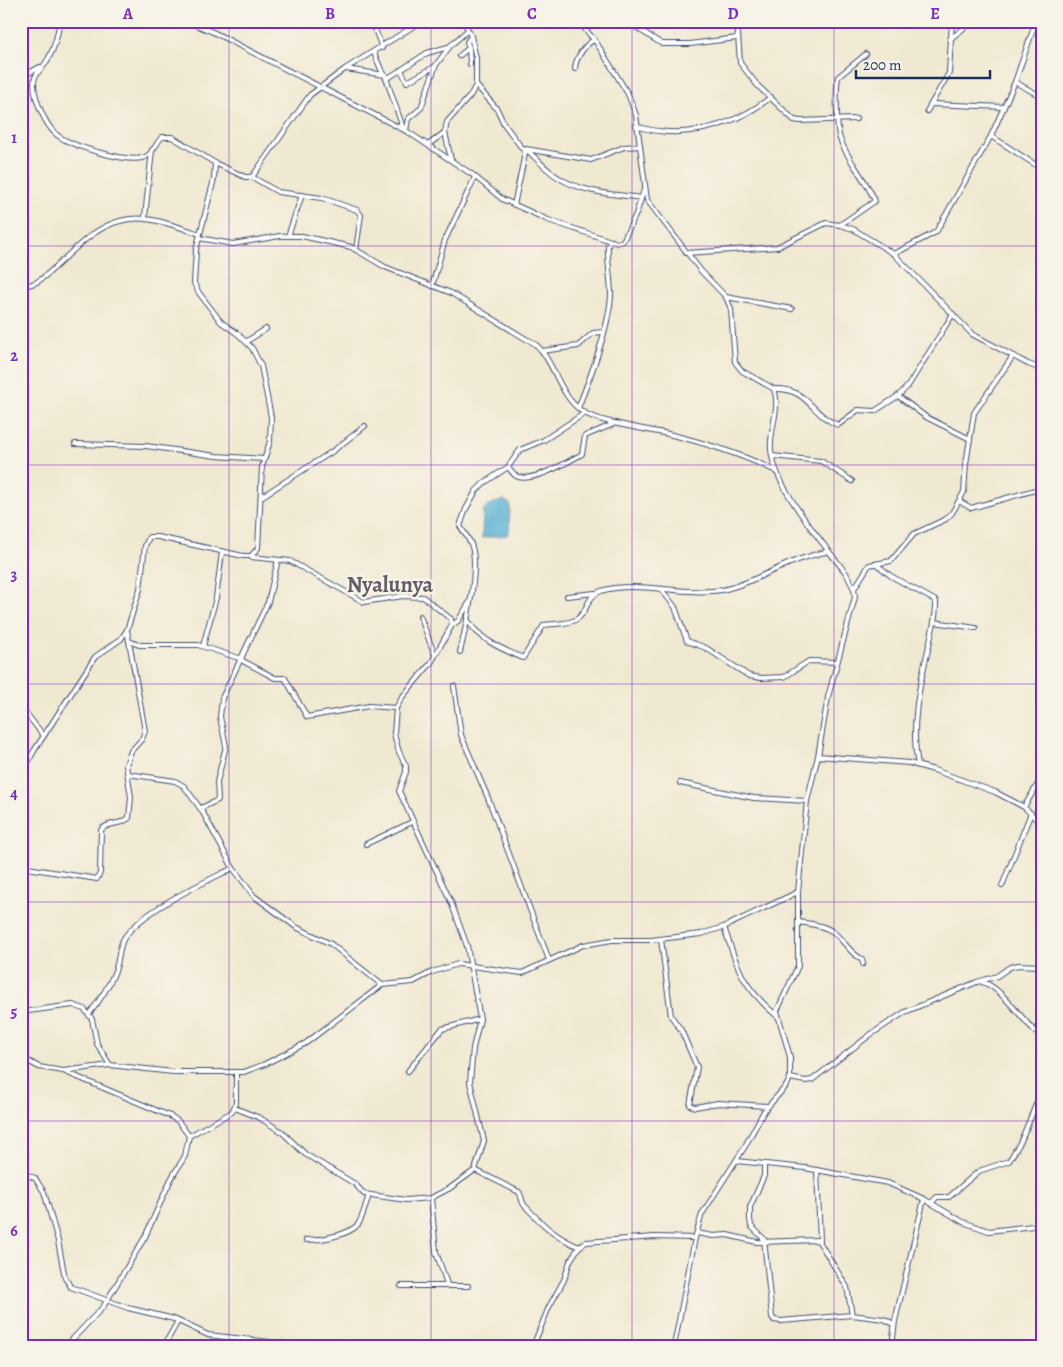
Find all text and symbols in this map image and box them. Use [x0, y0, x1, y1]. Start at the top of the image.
text: A [122, 3, 134, 25]
text: B [325, 3, 335, 25]
text: C [527, 3, 537, 25]
text: D [727, 3, 739, 25]
text: E [930, 3, 940, 25]
scale bar [856, 48, 989, 80]
text: 200 m [863, 55, 902, 75]
text: 1 [11, 127, 17, 149]
text: 2 [10, 345, 18, 367]
text: 3 [11, 564, 18, 586]
district label: Nyalunya [347, 570, 434, 600]
text: 4 [10, 783, 18, 805]
text: 5 [11, 1001, 18, 1023]
text: 6 [10, 1220, 18, 1242]

